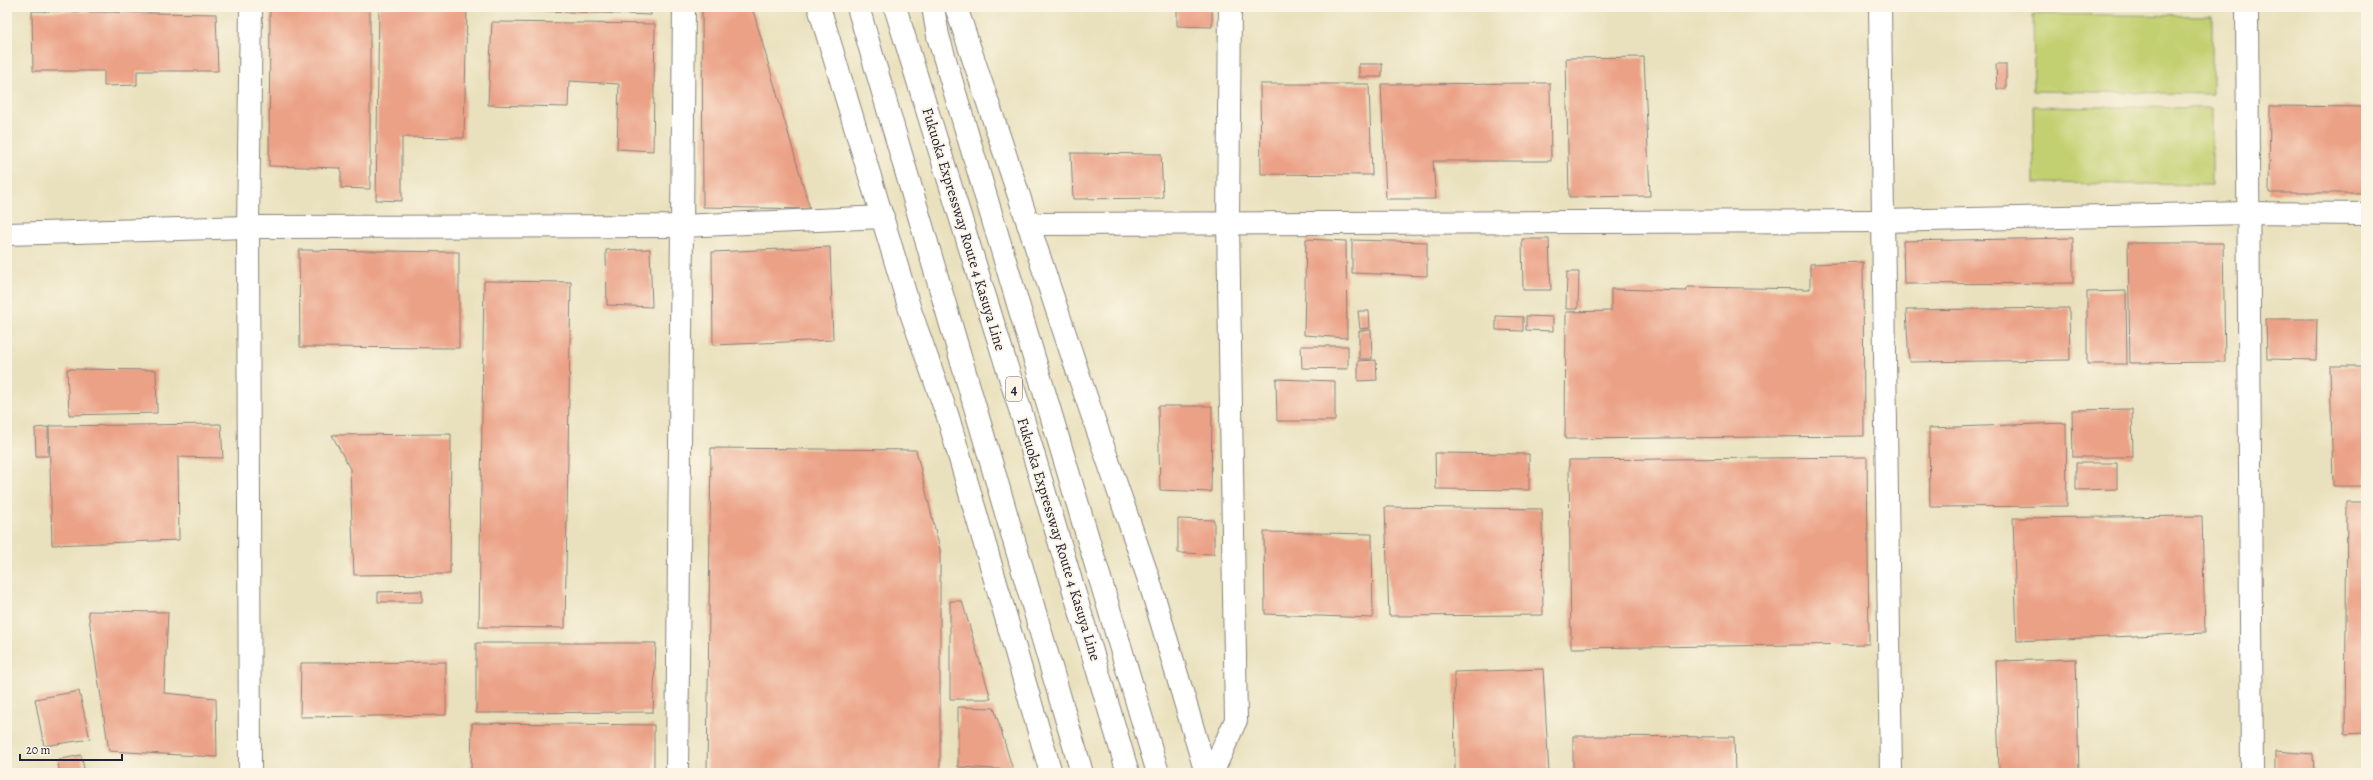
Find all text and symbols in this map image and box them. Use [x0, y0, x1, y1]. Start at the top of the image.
street label: Fukuoka Expressway Route 4 Kasuya Line [917, 105, 1011, 353]
road number: 4 [1006, 377, 1022, 401]
street label: Fukuoka Expressway Route 4 Kasuya Line [1012, 415, 1106, 663]
scale bar [20, 736, 122, 762]
text: 20 m [26, 742, 50, 758]

